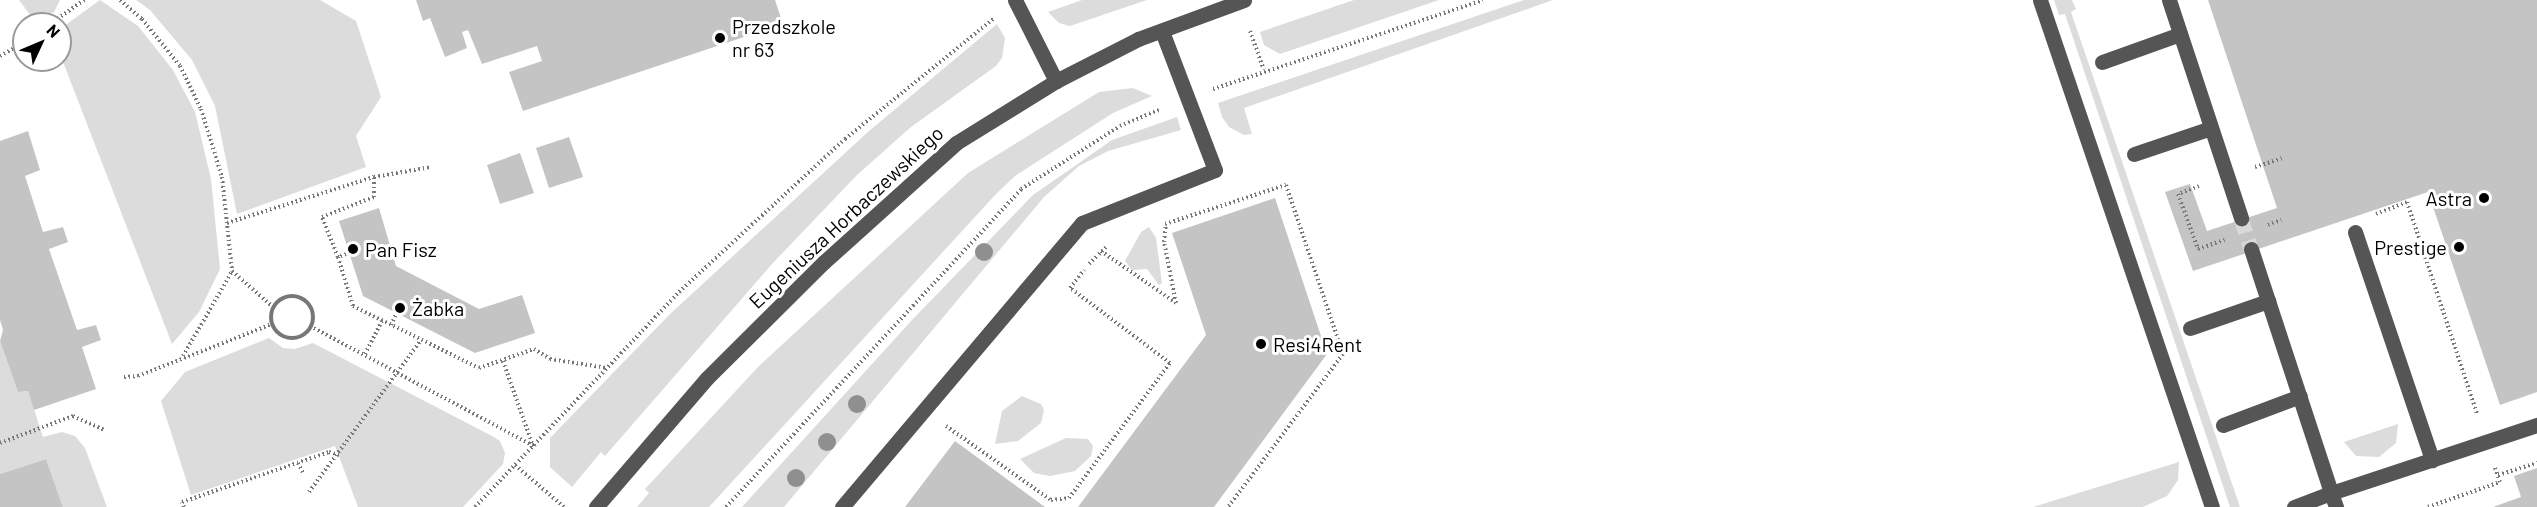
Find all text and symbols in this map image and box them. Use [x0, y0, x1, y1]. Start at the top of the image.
north arrow [12, 12, 72, 72]
place label: Przedszkole nr 63 [732, 14, 836, 61]
text: N [43, 20, 64, 41]
marker: Przedszkole nr 63 [713, 31, 727, 45]
street label: Eugeniusza Horbaczewskiego [744, 121, 948, 313]
place label: Astra [2426, 186, 2472, 210]
marker: Astra [2477, 191, 2491, 205]
place label: Prestige [2374, 235, 2447, 259]
place label: Pan Fisz [365, 237, 437, 261]
marker: Prestige [2452, 240, 2466, 254]
marker: Pan Fisz [346, 242, 360, 256]
place label: Żabka [412, 296, 464, 320]
marker: Żabka [393, 301, 407, 315]
place label: Resi4Rent [1273, 332, 1362, 356]
marker: Resi4Rent [1254, 337, 1268, 351]

